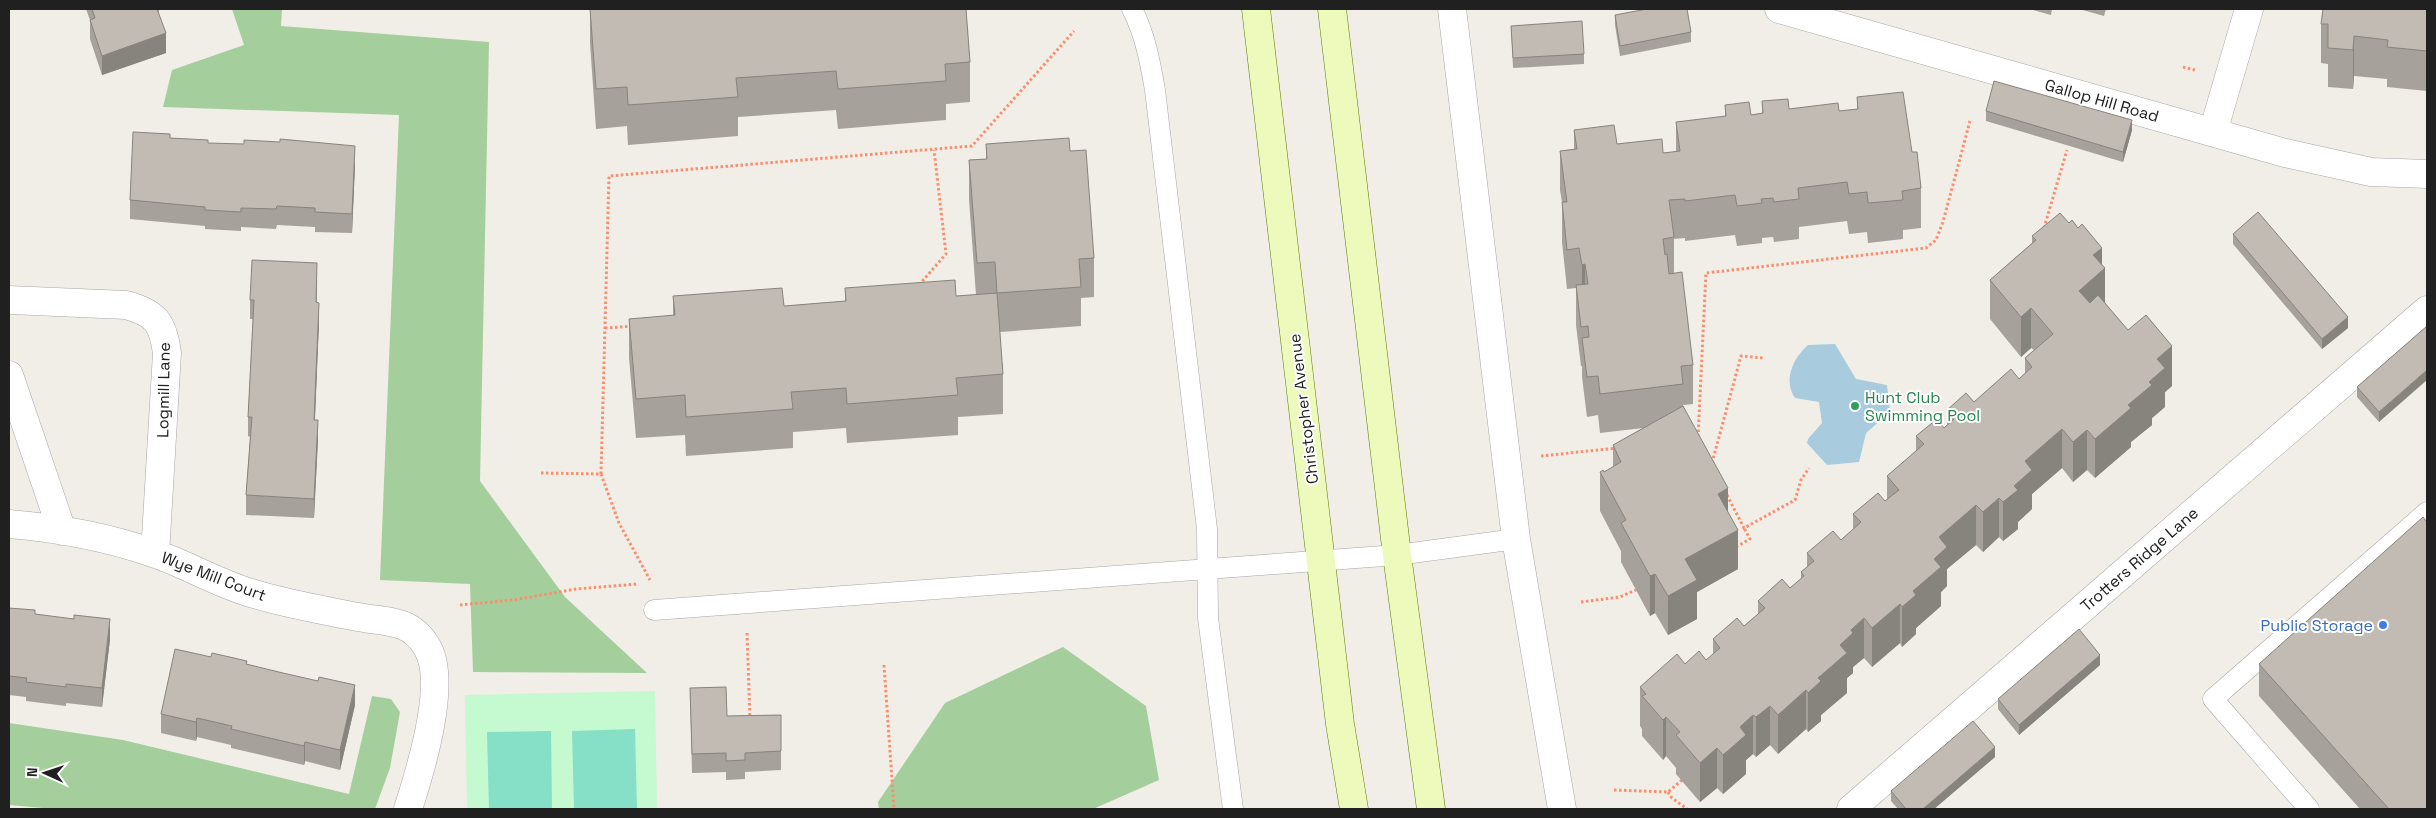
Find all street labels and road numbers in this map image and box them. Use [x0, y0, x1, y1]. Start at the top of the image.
street label: Gallop Hill Road [2042, 74, 2161, 127]
street label: Christopher Avenue [1284, 333, 1323, 485]
street label: Logmill Lane [152, 342, 175, 438]
street label: Trotters Ridge Lane [2076, 502, 2203, 616]
street label: Wye Mill Court [159, 547, 269, 606]

